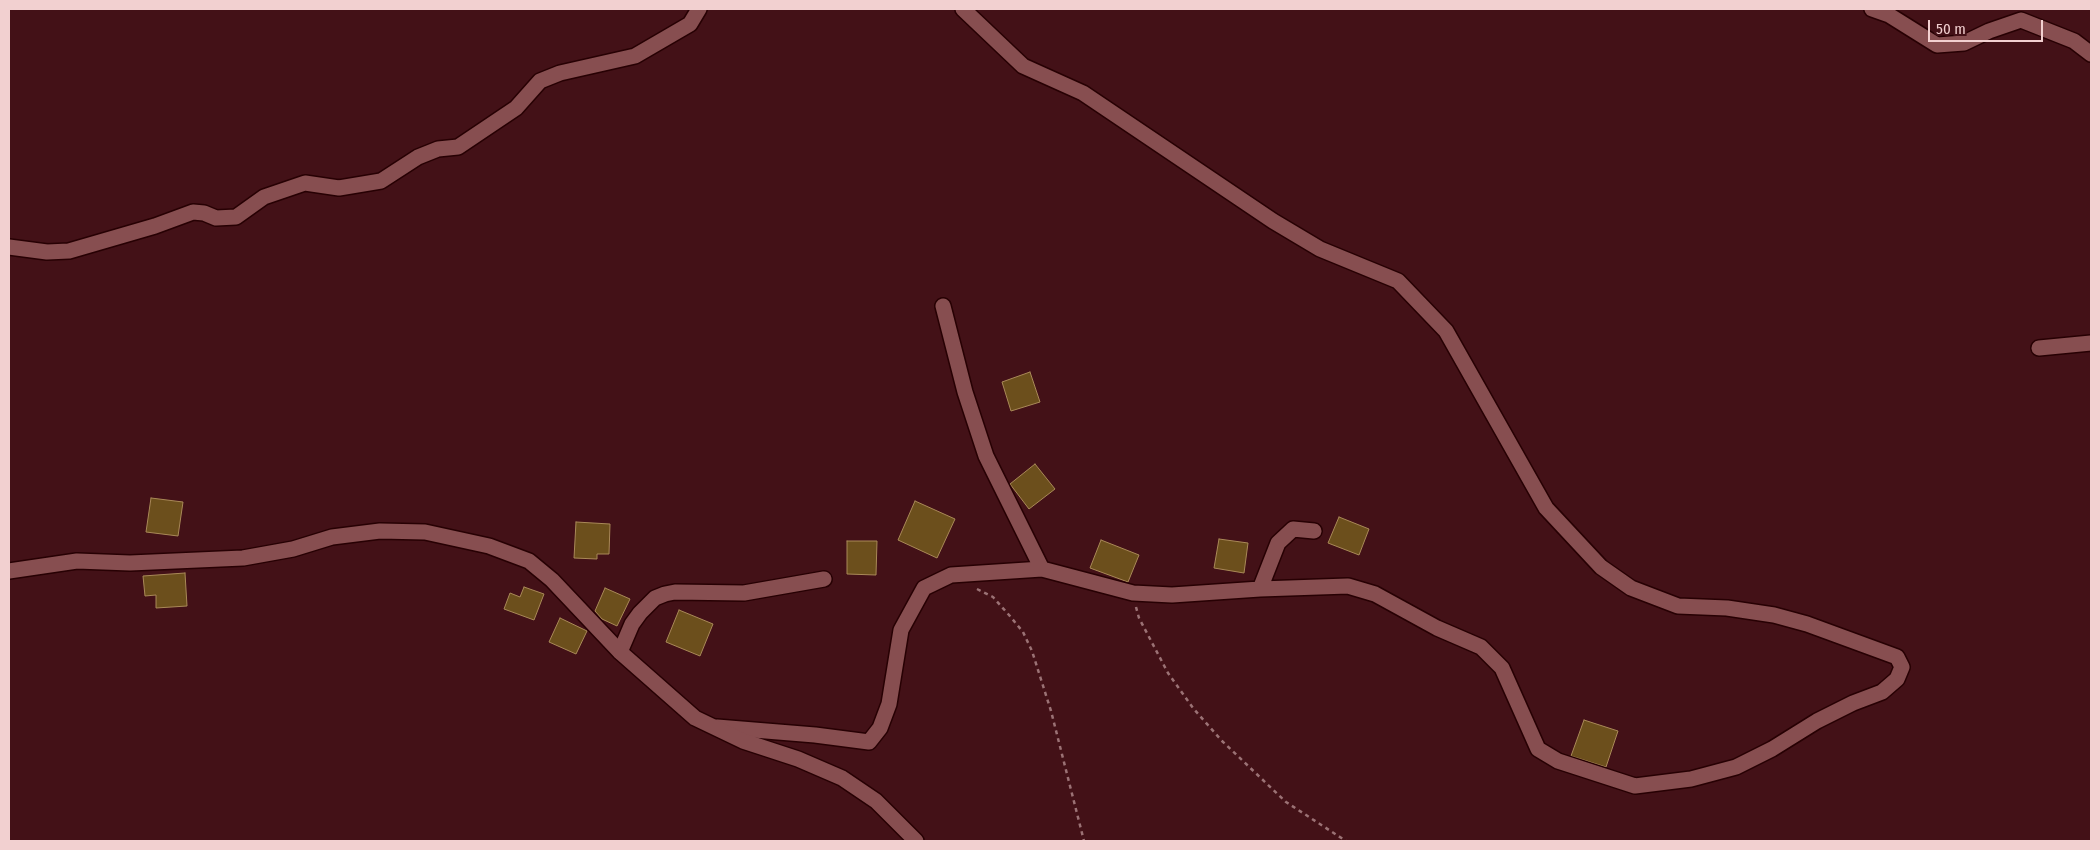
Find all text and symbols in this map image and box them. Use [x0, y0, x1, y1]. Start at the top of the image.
scale bar [1930, 10, 2045, 42]
text: 50 m [1936, 20, 1966, 38]

